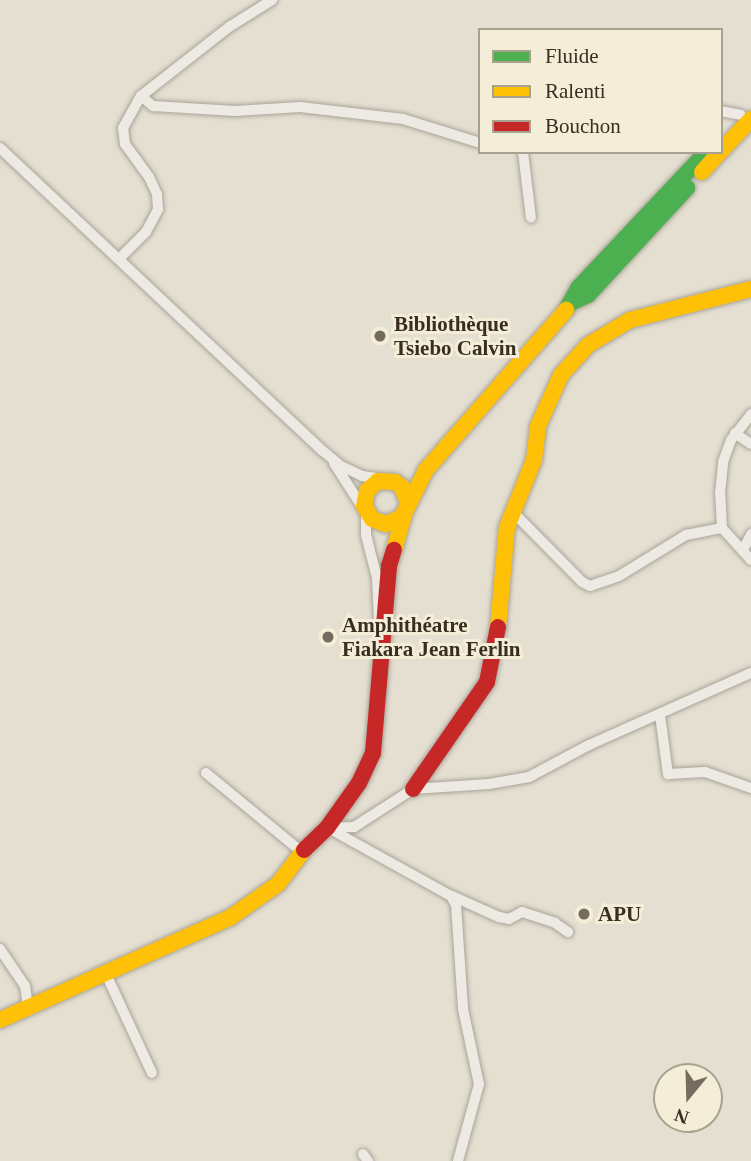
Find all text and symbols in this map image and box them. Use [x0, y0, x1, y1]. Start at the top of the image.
legend [478, 28, 723, 154]
text: Fluide [545, 44, 599, 68]
text: Ralenti [545, 79, 606, 103]
text: Bouchon [545, 114, 621, 138]
place label: Bibliothèque Tsiebo Calvin [394, 311, 516, 361]
marker: Bibliothèque Tsiebo Calvin [372, 328, 388, 344]
place label: Amphithéatre Fiakara Jean Ferlin [342, 612, 520, 662]
marker: Amphithéatre Fiakara Jean Ferlin [320, 629, 336, 645]
place label: APU [598, 901, 641, 927]
marker: APU [576, 906, 592, 922]
north arrow [653, 1063, 723, 1133]
text: N [672, 1104, 692, 1129]

